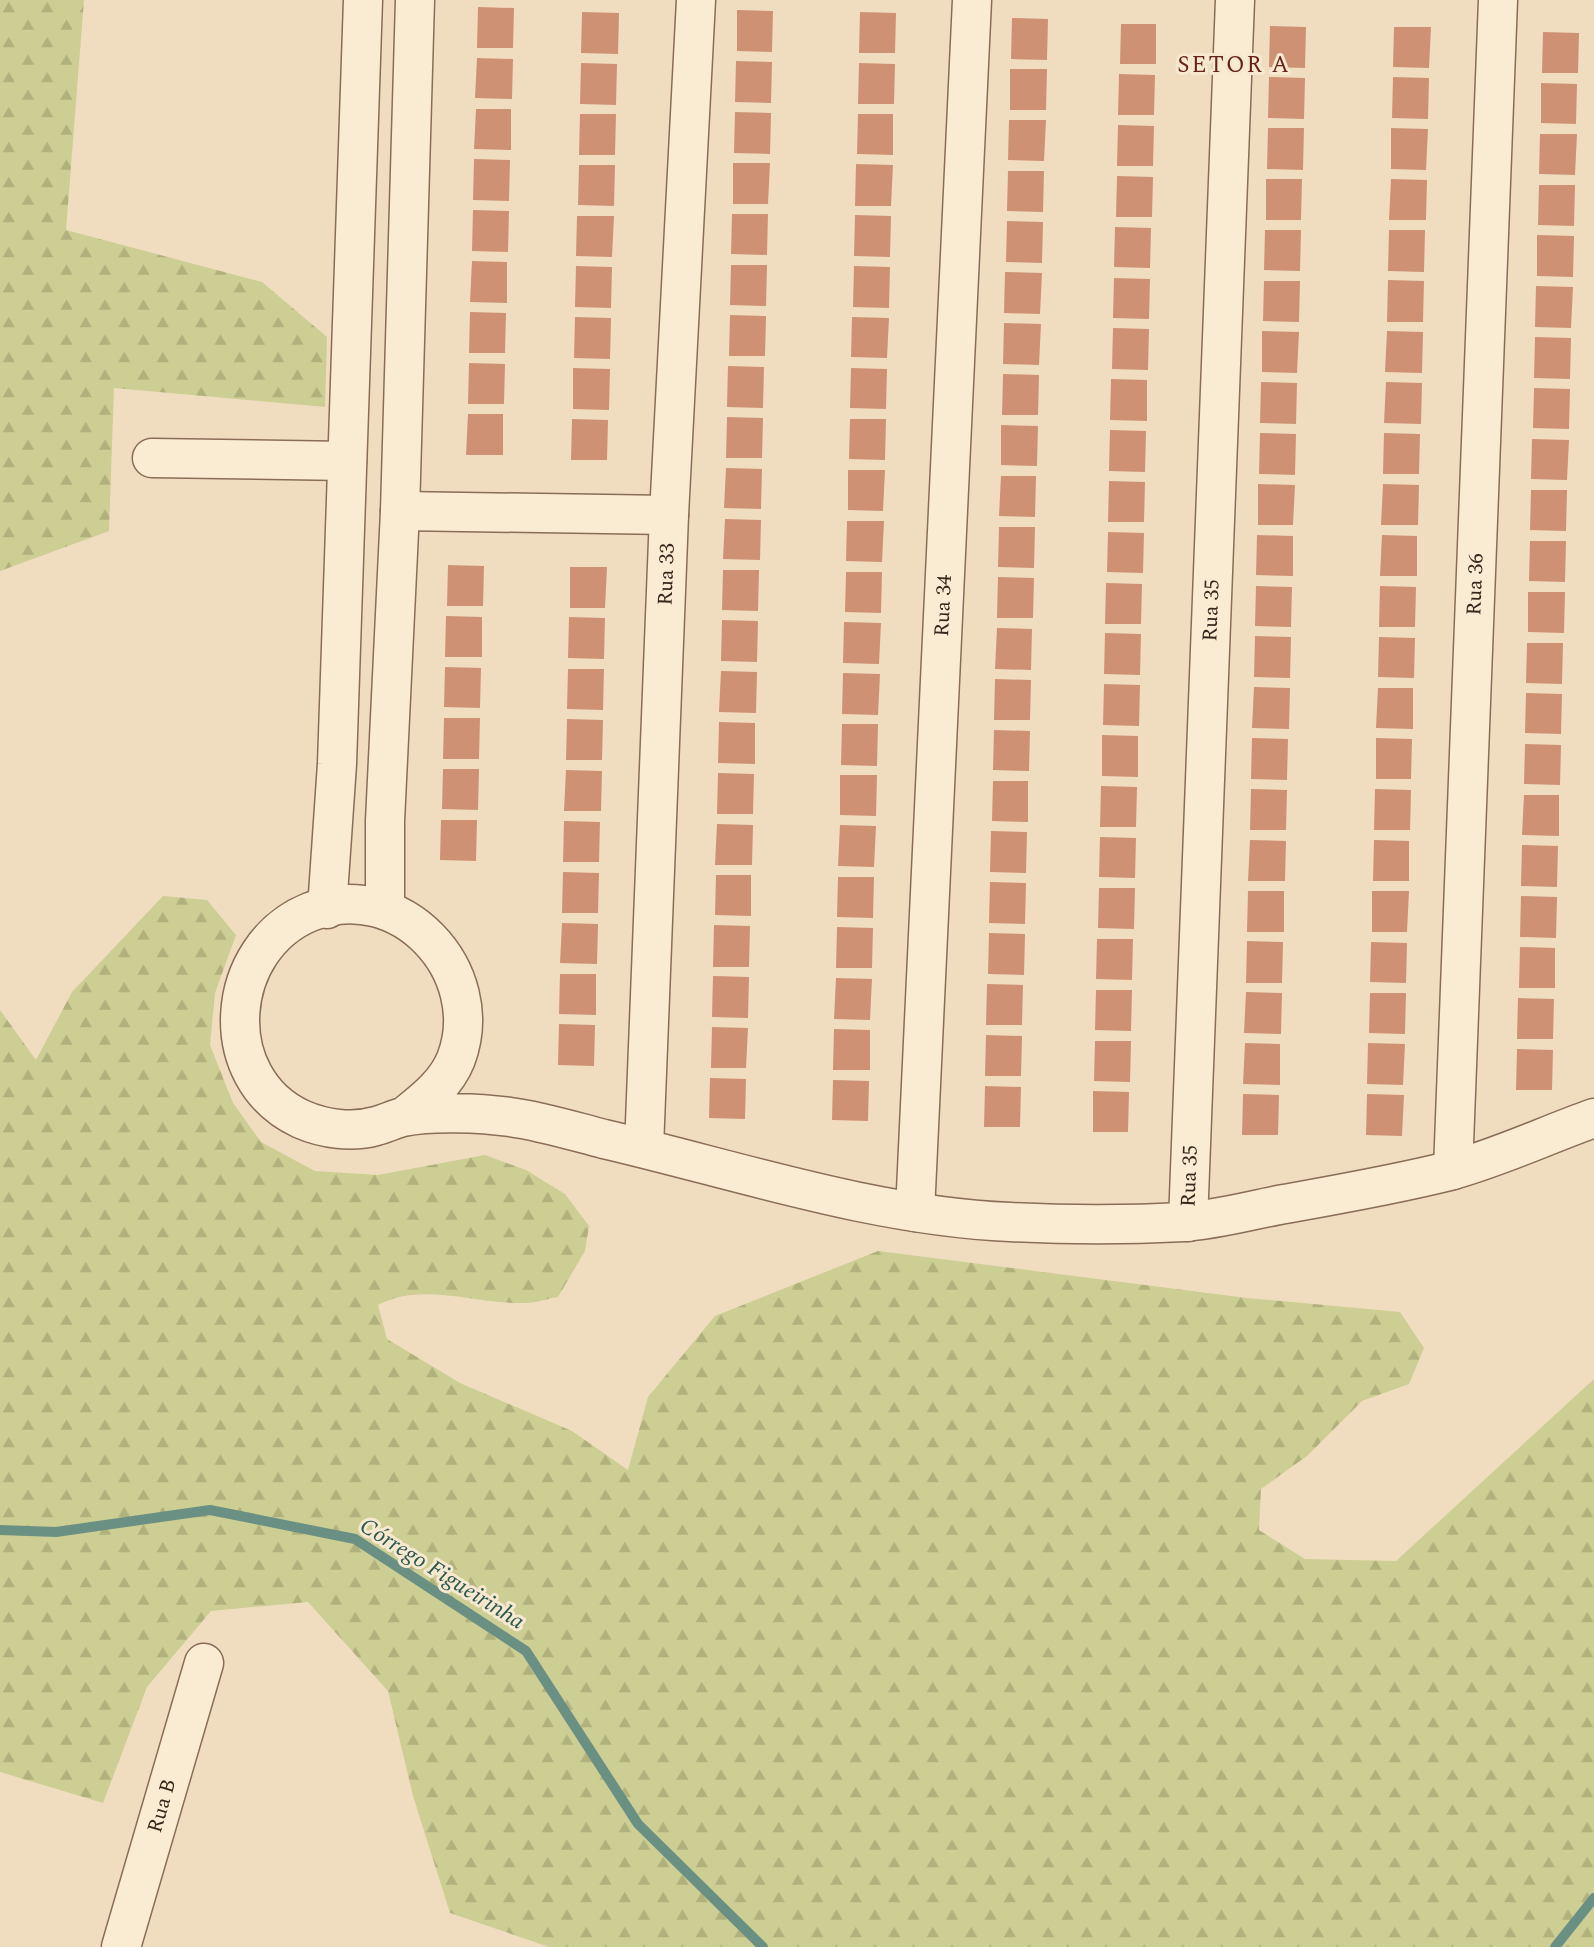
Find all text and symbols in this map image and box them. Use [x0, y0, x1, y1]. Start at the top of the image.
district label: SETOR A [1177, 48, 1291, 83]
street label: Rua 33 [649, 542, 684, 606]
street label: Rua 36 [1458, 553, 1493, 616]
street label: Rua 34 [926, 573, 961, 637]
street label: Rua 35 [1194, 579, 1229, 642]
street label: Rua 35 [1173, 1144, 1207, 1208]
water label: Córrego Figueirinha [353, 1509, 532, 1639]
street label: Rua B [139, 1775, 185, 1837]

